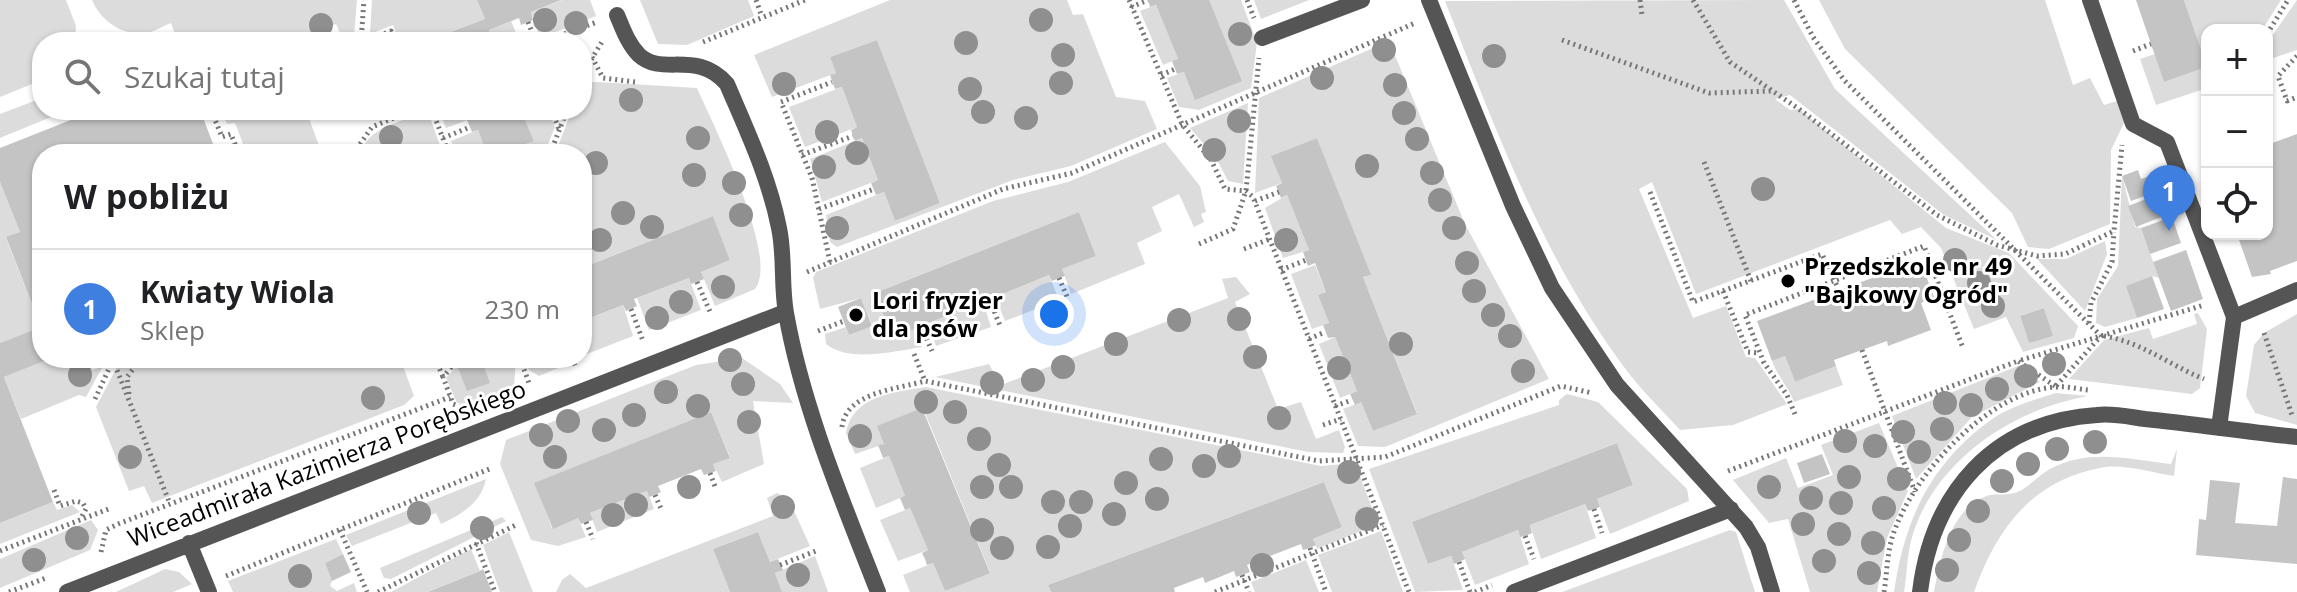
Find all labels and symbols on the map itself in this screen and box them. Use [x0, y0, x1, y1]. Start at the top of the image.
pin: 1 [2143, 165, 2195, 231]
place label: Przedszkole nr 49 "Bajkowy Ogród" [1804, 249, 2013, 310]
marker: Przedszkole nr 49 "Bajkowy Ogród" [1779, 272, 1797, 290]
place label: Lori fryzjer dla psów [872, 283, 1003, 344]
your location [1034, 294, 1074, 334]
marker: Lori fryzjer dla psów [847, 306, 865, 324]
street label: Wiceadmirała Kazimierza Porębskiego [123, 371, 530, 554]

